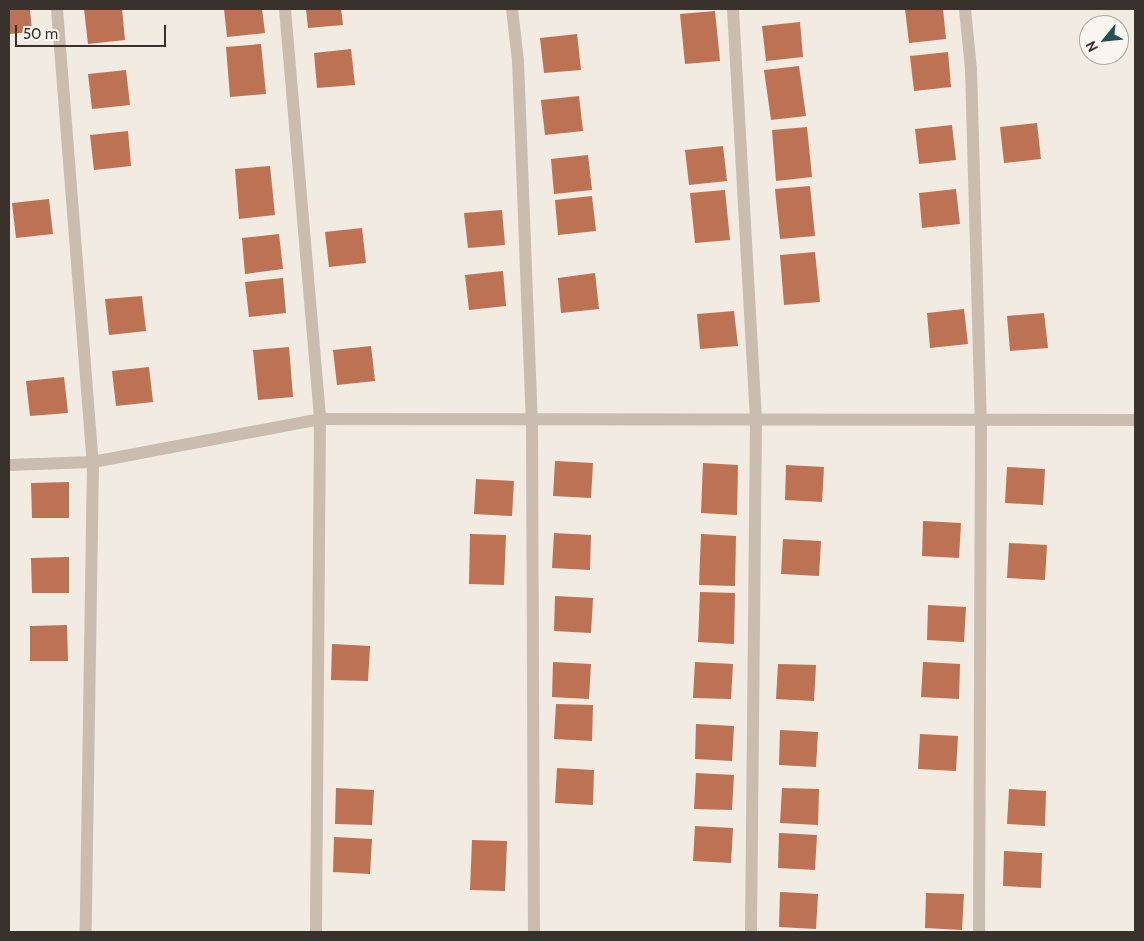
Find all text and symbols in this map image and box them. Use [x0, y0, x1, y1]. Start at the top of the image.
scale bar [18, 15, 169, 47]
north arrow [1079, 15, 1129, 65]
text: 50 m [23, 25, 58, 43]
text: N [1081, 38, 1102, 55]

